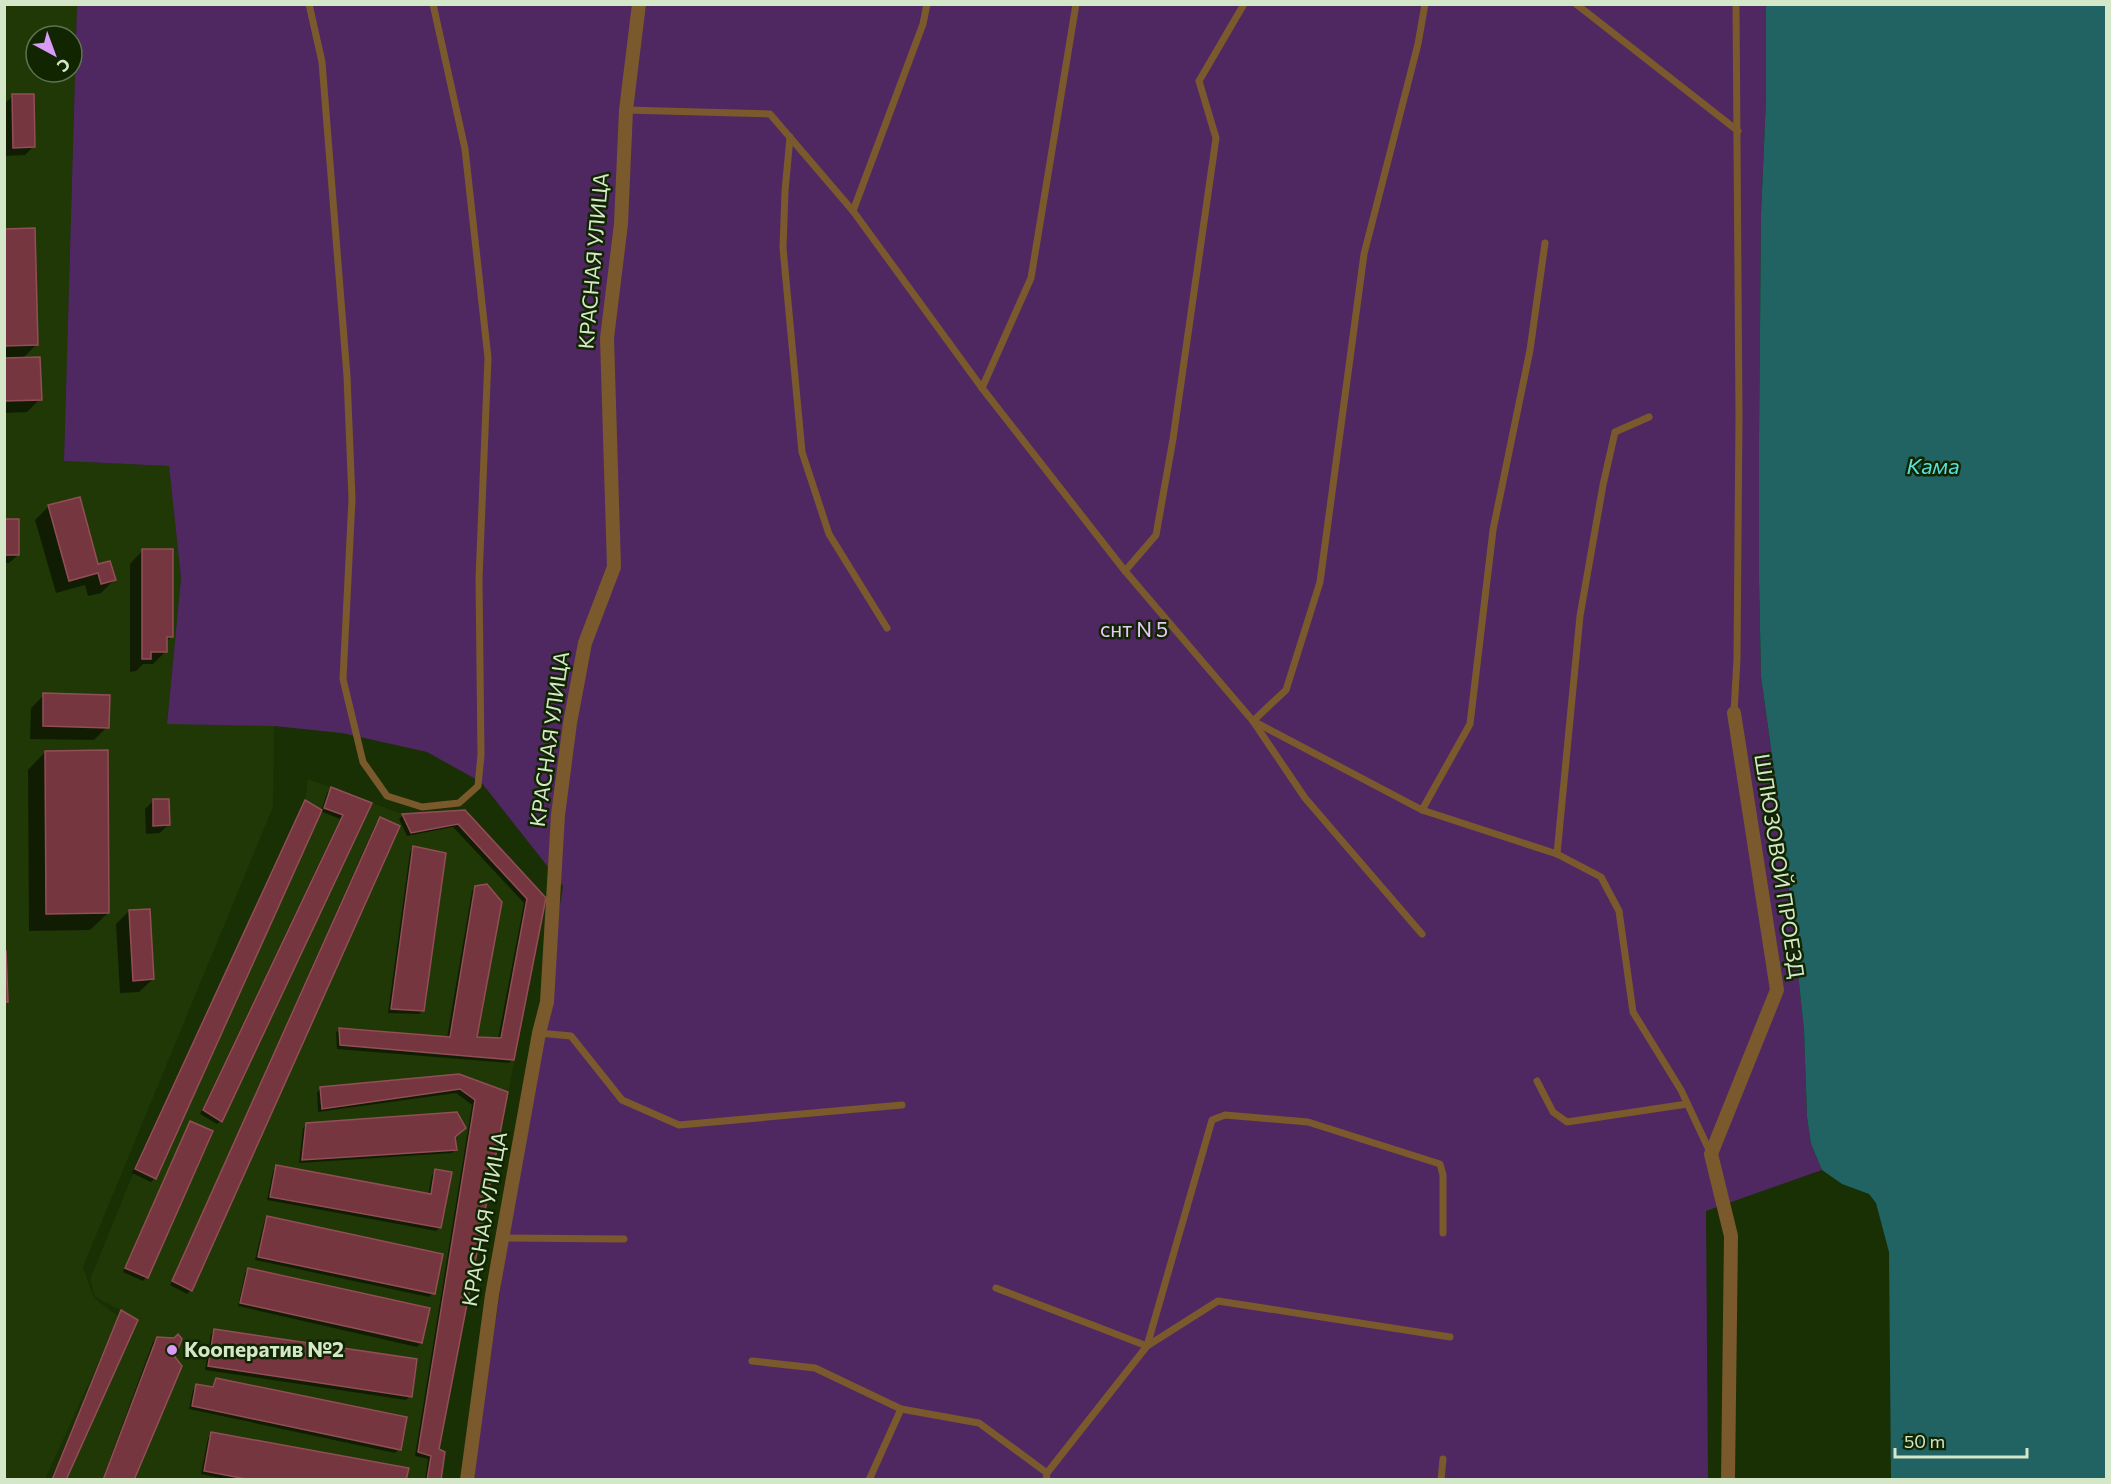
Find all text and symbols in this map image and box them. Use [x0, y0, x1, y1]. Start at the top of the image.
north arrow [24, 24, 84, 84]
text: С [54, 55, 75, 76]
street label: КРАСНАЯ УЛИЦА [572, 172, 613, 350]
water label: Кама [1906, 452, 1960, 479]
park label: снт N 5 [1100, 616, 1168, 641]
street label: КРАСНАЯ УЛИЦА [524, 649, 573, 828]
street label: ШЛЮЗОВОЙ ПРОЕЗД [1750, 752, 1811, 980]
street label: КРАСНАЯ УЛИЦА [456, 1129, 511, 1308]
place label: Кооператив №2 [184, 1336, 344, 1361]
marker: Кооператив №2 [165, 1343, 179, 1357]
scale bar [1895, 1421, 2027, 1459]
text: 50 m [1904, 1430, 1945, 1452]

